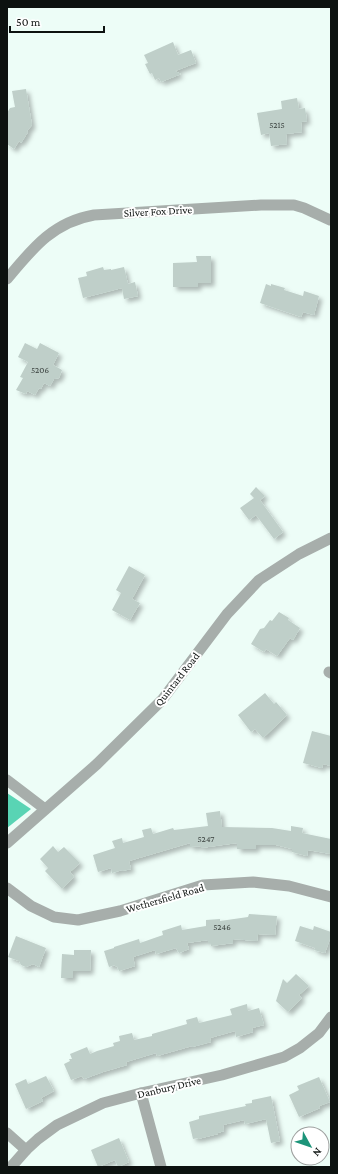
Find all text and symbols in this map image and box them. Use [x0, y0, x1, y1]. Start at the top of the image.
scale bar [10, 8, 104, 34]
text: 50 m [16, 15, 41, 29]
house number: 5215 [269, 120, 285, 130]
street label: Silver Fox Drive [124, 203, 193, 219]
house number: 5206 [31, 365, 49, 375]
street label: Quintard Road [152, 650, 202, 708]
house number: 5247 [198, 834, 214, 844]
street label: Wethersfield Road [125, 881, 206, 915]
house number: 5246 [213, 922, 231, 932]
street label: Danbury Drive [136, 1074, 202, 1101]
north arrow [290, 1126, 330, 1166]
text: N [310, 1146, 325, 1160]

